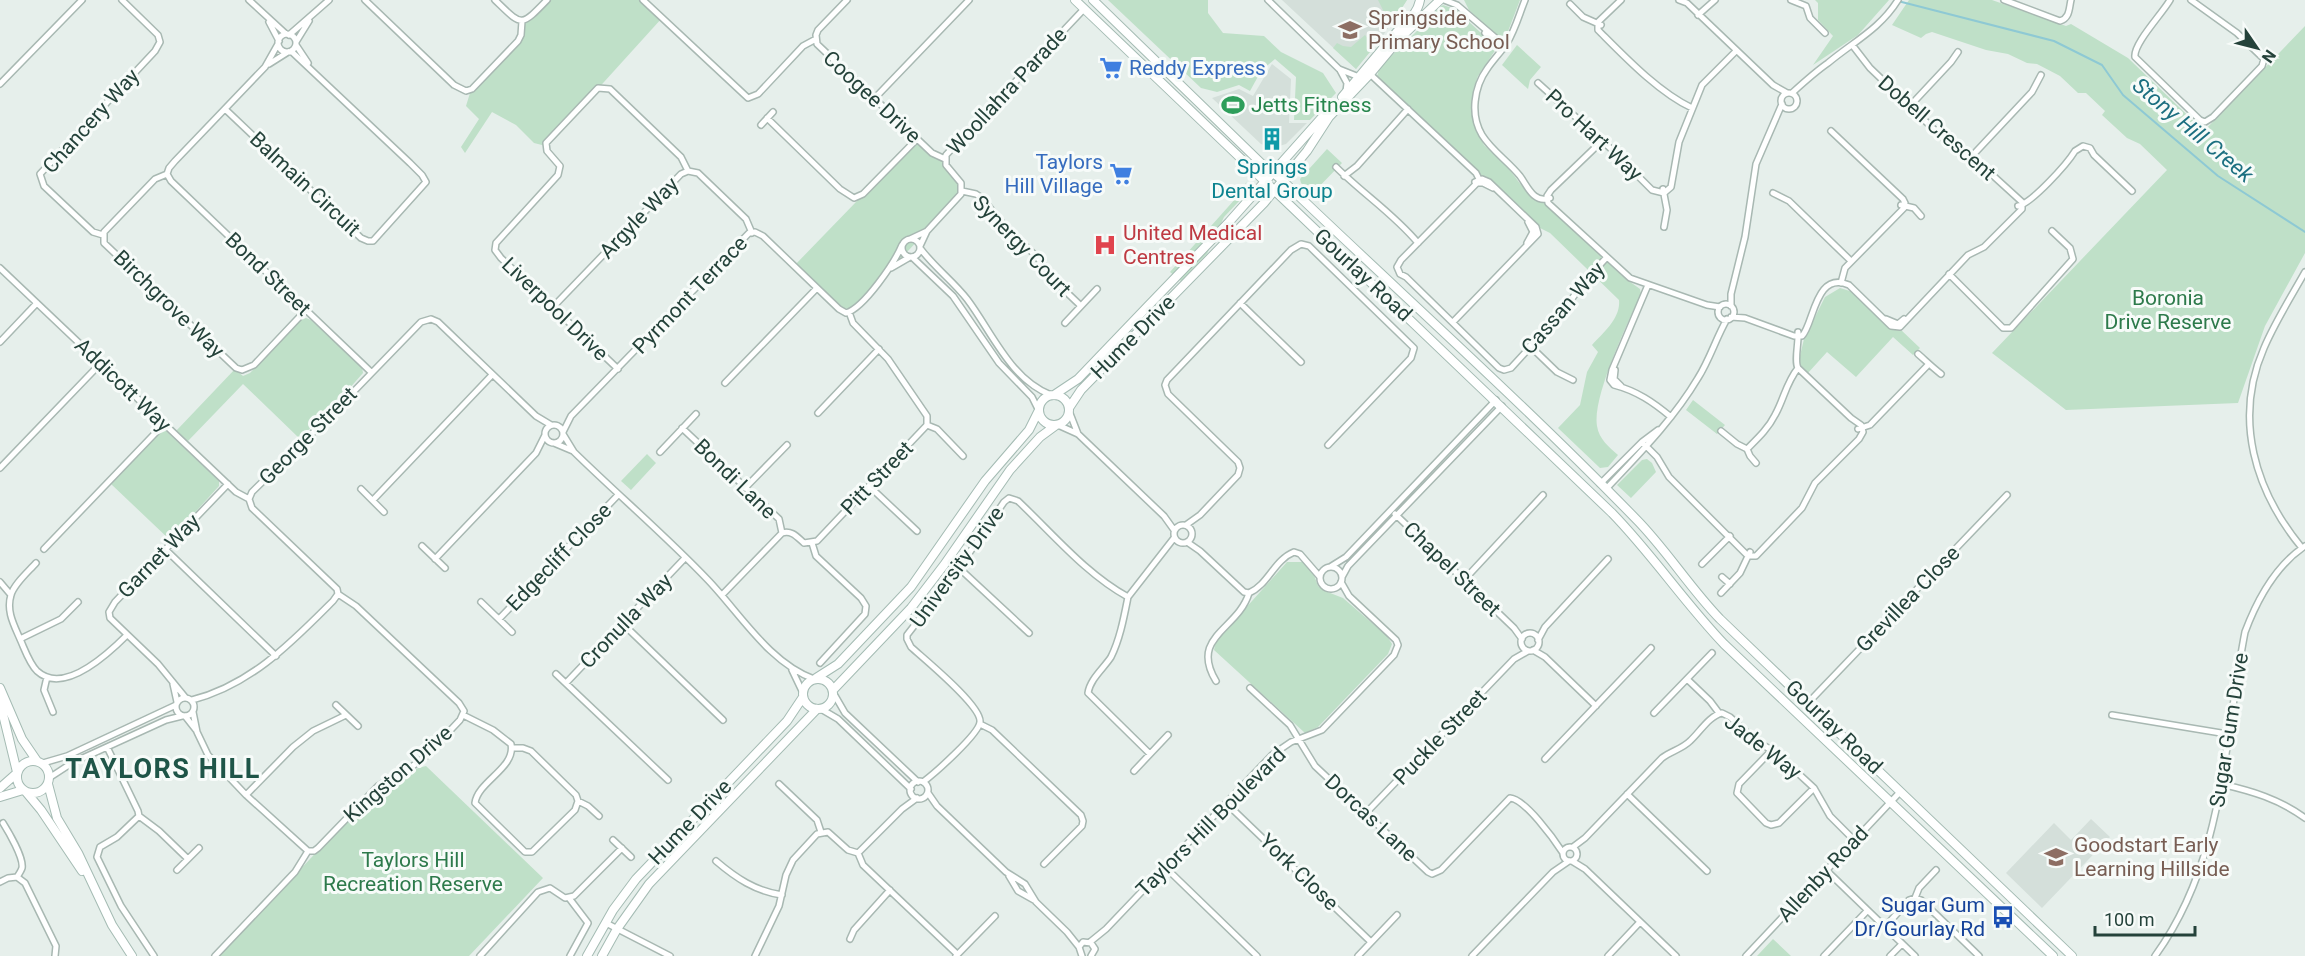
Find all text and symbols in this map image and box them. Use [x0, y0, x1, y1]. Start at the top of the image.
place label: Springside Primary School [1368, 6, 1510, 54]
school or university icon: Springside Primary School [1337, 17, 1363, 43]
north arrow [2227, 18, 2287, 78]
street label: Woollahra Parade [942, 23, 1072, 159]
street label: Coogee Drive [818, 46, 926, 148]
text: N [2258, 46, 2280, 66]
supermarket icon: Reddy Express [1098, 55, 1124, 81]
place label: Reddy Express [1129, 56, 1266, 80]
street label: Chancery Way [38, 64, 144, 178]
street label: Dobell Crescent [1874, 71, 2001, 185]
water label: Stony Hill Creek [2128, 72, 2259, 188]
street label: Pro Hart Way [1541, 84, 1647, 186]
sports icon: Jetts Fitness [1220, 92, 1246, 118]
place label: Jetts Fitness [1251, 93, 1372, 117]
building icon: Springs Dental Group [1259, 126, 1285, 152]
street label: Balmain Circuit [245, 127, 365, 241]
place label: Taylors Hill Village [1004, 150, 1103, 198]
place label: Springs Dental Group [1211, 155, 1333, 203]
supermarket icon: Taylors Hill Village [1108, 161, 1134, 187]
street label: Argyle Way [594, 172, 684, 263]
street label: Synergy Court [968, 191, 1076, 301]
place label: United Medical Centres [1123, 221, 1262, 269]
street label: Gourlay Road [1309, 224, 1417, 326]
street label: Bond Street [220, 227, 316, 321]
street label: Pyrmont Terrace [628, 231, 752, 359]
hospital icon: United Medical Centres [1092, 232, 1118, 258]
street label: Birchgrove Way [109, 245, 229, 363]
street label: Liverpool Drive [497, 252, 613, 366]
street label: Cassan Way [1516, 257, 1610, 359]
park label: Boronia Drive Reserve [2105, 286, 2231, 334]
street label: Hume Drive [1086, 290, 1180, 384]
street label: Addicott Way [70, 333, 176, 437]
street label: George Street [254, 382, 362, 490]
street label: Bondi Lane [689, 434, 781, 524]
street label: Pitt Street [836, 436, 918, 520]
street label: Edgecliff Close [502, 498, 616, 616]
street label: University Drive [905, 502, 1009, 632]
street label: Garnet Way [113, 509, 205, 603]
street label: Chapel Street [1399, 517, 1505, 621]
street label: Grevillea Close [1851, 541, 1965, 657]
street label: Cronulla Way [575, 569, 677, 673]
street label: Sugar Gum Drive [2205, 651, 2253, 809]
street label: Gourlay Road [1781, 675, 1887, 779]
street label: Puckle Street [1389, 684, 1492, 790]
street label: Jade Way [1720, 710, 1806, 784]
street label: Kingston Drive [339, 721, 457, 827]
street label: Taylors Hill Boulevard [1131, 742, 1291, 902]
district label: TAYLORS HILL [65, 753, 261, 785]
street label: Dorcas Lane [1320, 769, 1422, 867]
street label: Hume Drive [644, 775, 736, 869]
street label: Allenby Road [1773, 821, 1873, 927]
street label: York Close [1255, 829, 1343, 915]
place label: Goodstart Early Learning Hillside [2074, 833, 2230, 881]
school or university icon: Goodstart Early Learning Hillside [2043, 844, 2069, 870]
park label: Taylors Hill Recreation Reserve [323, 848, 503, 896]
place label: Sugar Gum Dr/Gourlay Rd [1854, 893, 1985, 941]
scale bar [2095, 899, 2196, 937]
bus stop icon: Sugar Gum Dr/Gourlay Rd [1990, 904, 2016, 930]
text: 100 m [2104, 909, 2155, 930]

